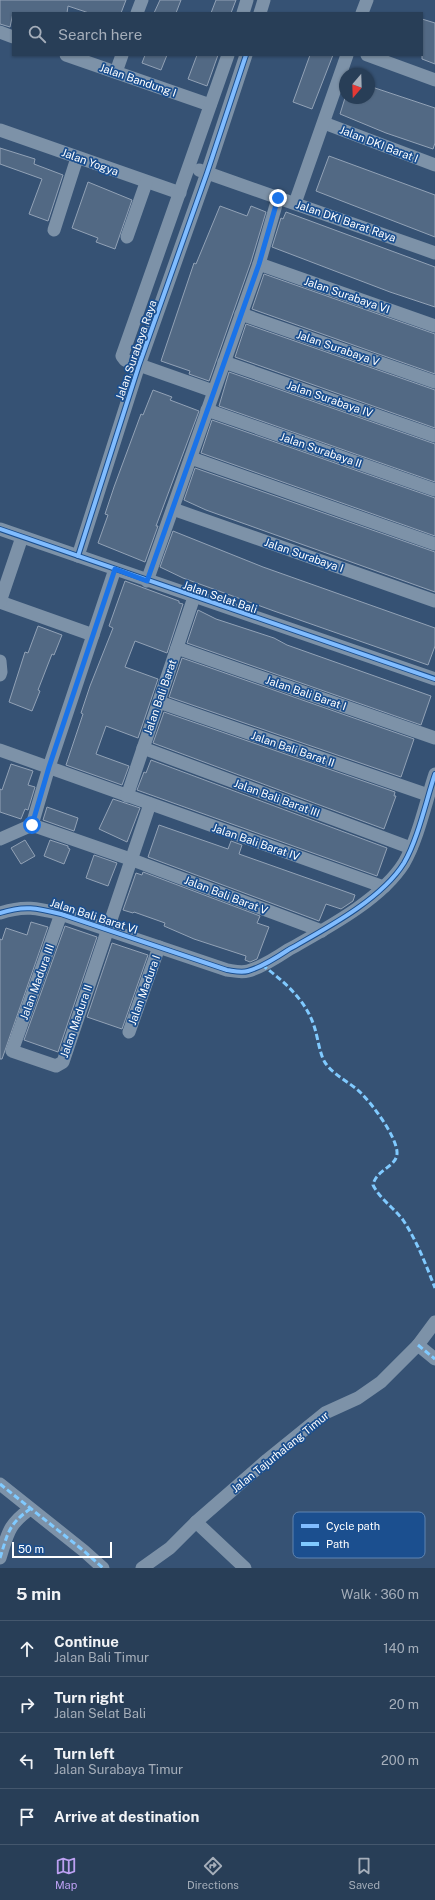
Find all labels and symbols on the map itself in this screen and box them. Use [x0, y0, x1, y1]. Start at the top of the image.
street label: Jalan Bandung I [98, 61, 178, 99]
north arrow [339, 68, 375, 104]
street label: Jalan DKI Barat I [338, 124, 420, 164]
street label: Jalan Yogya [60, 146, 120, 178]
route end [269, 189, 287, 207]
street label: Jalan DKI Barat Raya [294, 198, 398, 244]
street label: Jalan Surabaya VI [303, 275, 391, 315]
street label: Jalan Surabaya Raya [113, 299, 159, 401]
street label: Jalan Surabaya V [295, 328, 382, 368]
street label: Jalan Surabaya IV [285, 379, 375, 420]
street label: Jalan Surabaya II [278, 430, 364, 470]
street label: Jalan Surabaya I [263, 536, 345, 574]
street label: Jalan Selat Bali [181, 579, 259, 615]
street label: Jalan Bali Barat [142, 658, 178, 736]
street label: Jalan Bali Barat I [264, 674, 348, 712]
street label: Jalan Bali Barat II [250, 729, 336, 769]
street label: Jalan Bali Barat III [232, 777, 322, 819]
route start [23, 816, 41, 834]
street label: Jalan Bali Barat IV [211, 821, 302, 863]
street label: Jalan Bali Barat V [183, 874, 270, 917]
street label: Jalan Bali Barat VI [49, 896, 139, 936]
street label: Jalan Madura III [18, 942, 56, 1022]
street label: Jalan Madura I [126, 953, 162, 1027]
street label: Jalan Madura II [58, 983, 94, 1059]
street label: Jalan Tajurhalang Timur [229, 1409, 331, 1495]
legend [293, 1512, 425, 1558]
text: Cycle path [326, 1520, 380, 1532]
text: Path [326, 1538, 349, 1550]
scale bar [12, 1540, 112, 1559]

